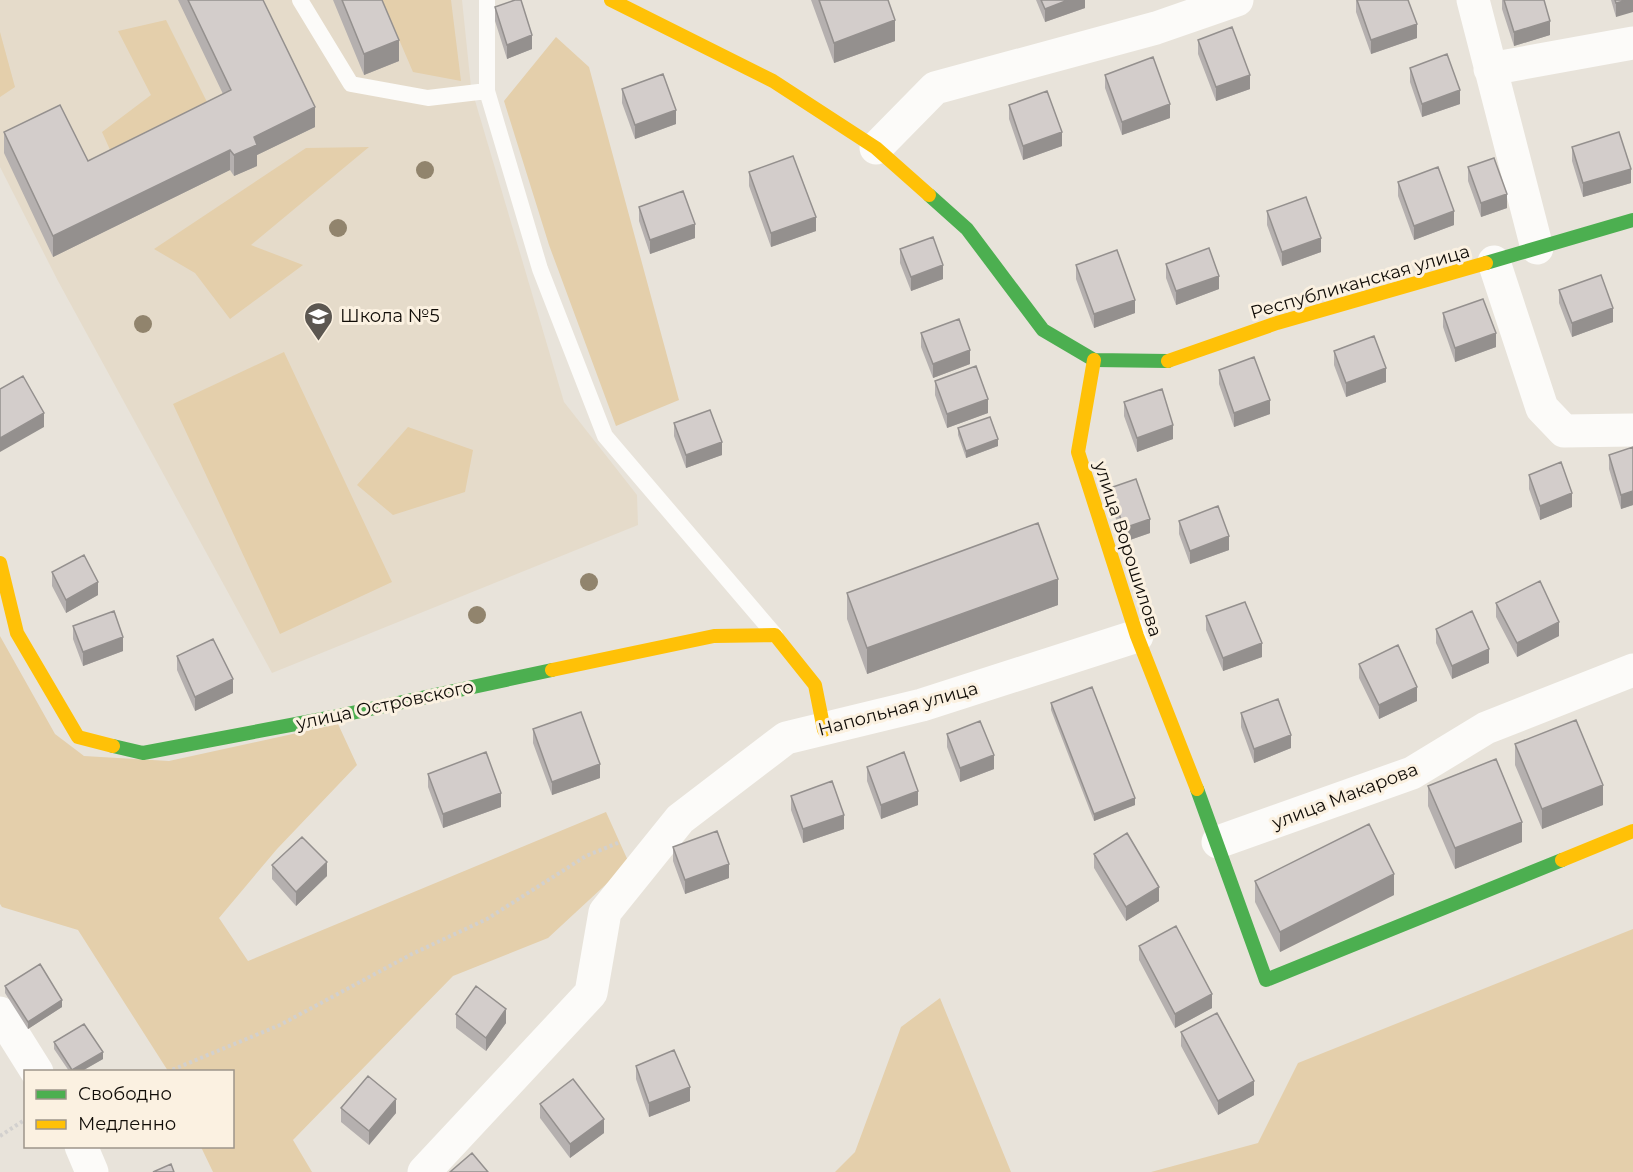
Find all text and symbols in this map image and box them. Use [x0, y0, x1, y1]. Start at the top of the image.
street label: Республиканская улица [1248, 240, 1472, 324]
school or university icon: Школа №5 [303, 300, 335, 342]
place label: Школа №5 [340, 305, 440, 327]
street label: улица Ворошилова [1089, 458, 1167, 639]
street label: улица Островского [293, 675, 476, 735]
street label: Напольная улица [816, 677, 980, 741]
street label: улица Макарова [1268, 758, 1421, 834]
legend [24, 1070, 234, 1148]
text: Свободно [78, 1083, 172, 1105]
text: Медленно [78, 1113, 176, 1135]

